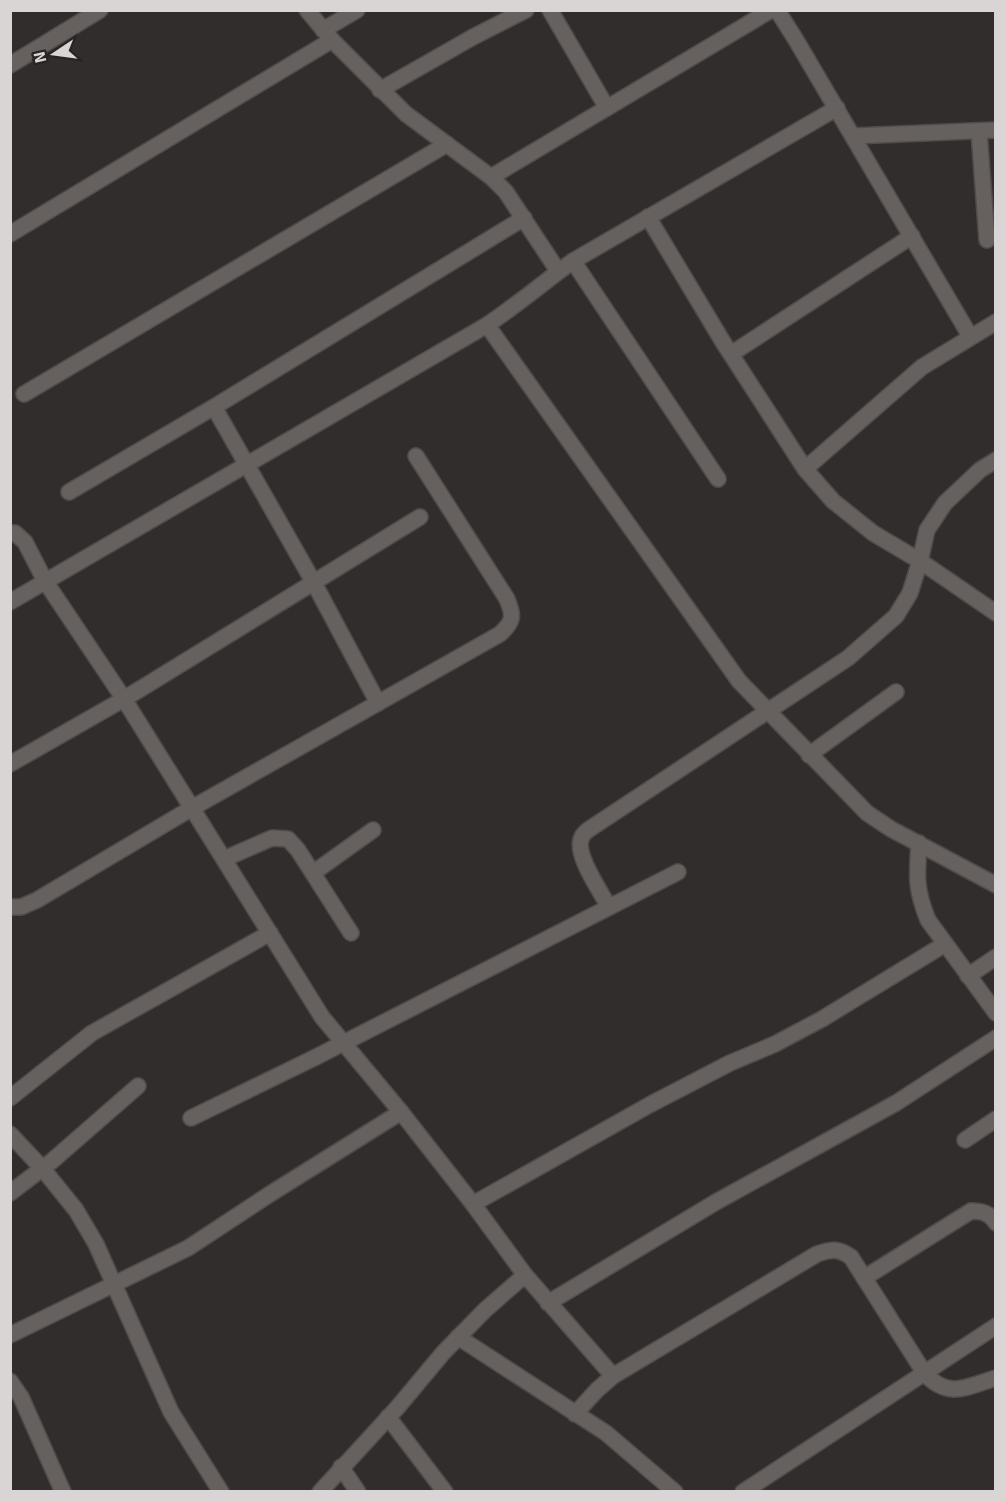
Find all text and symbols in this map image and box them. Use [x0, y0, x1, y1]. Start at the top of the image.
north arrow [24, 24, 84, 84]
text: N [29, 49, 51, 65]

